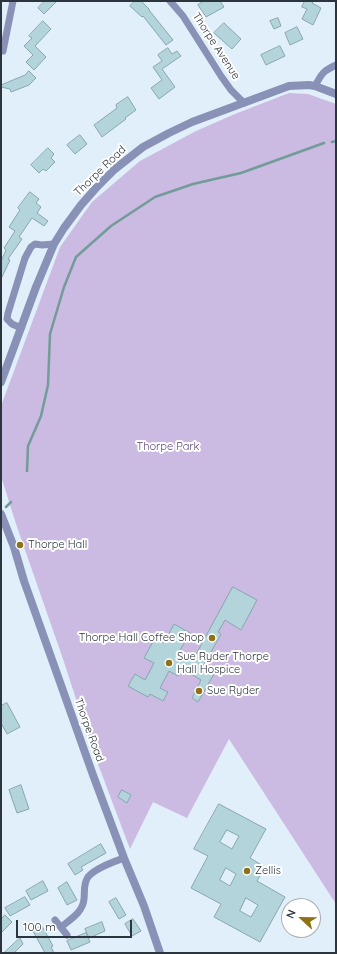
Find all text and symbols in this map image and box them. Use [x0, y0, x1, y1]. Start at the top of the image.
street label: Thorpe Avenue [189, 10, 243, 82]
street label: Thorpe Road [71, 143, 129, 199]
park label: Thorpe Park [137, 440, 199, 454]
place label: Thorpe Hall [28, 538, 87, 552]
marker: Thorpe Hall [15, 540, 25, 550]
place label: Thorpe Hall Coffee Shop [79, 631, 204, 645]
marker: Thorpe Hall Coffee Shop [207, 633, 217, 643]
place label: Sue Ryder Thorpe Hall Hospice [177, 650, 269, 676]
marker: Sue Ryder Thorpe Hall Hospice [164, 658, 174, 668]
place label: Sue Ryder [207, 684, 259, 698]
marker: Sue Ryder [194, 686, 204, 696]
street label: Thorpe Road [71, 696, 107, 764]
place label: Zellis [255, 864, 281, 878]
marker: Zellis [242, 866, 252, 876]
north arrow [281, 898, 321, 938]
text: N [283, 908, 299, 920]
scale bar [18, 912, 134, 938]
text: 100 m [23, 919, 56, 934]

